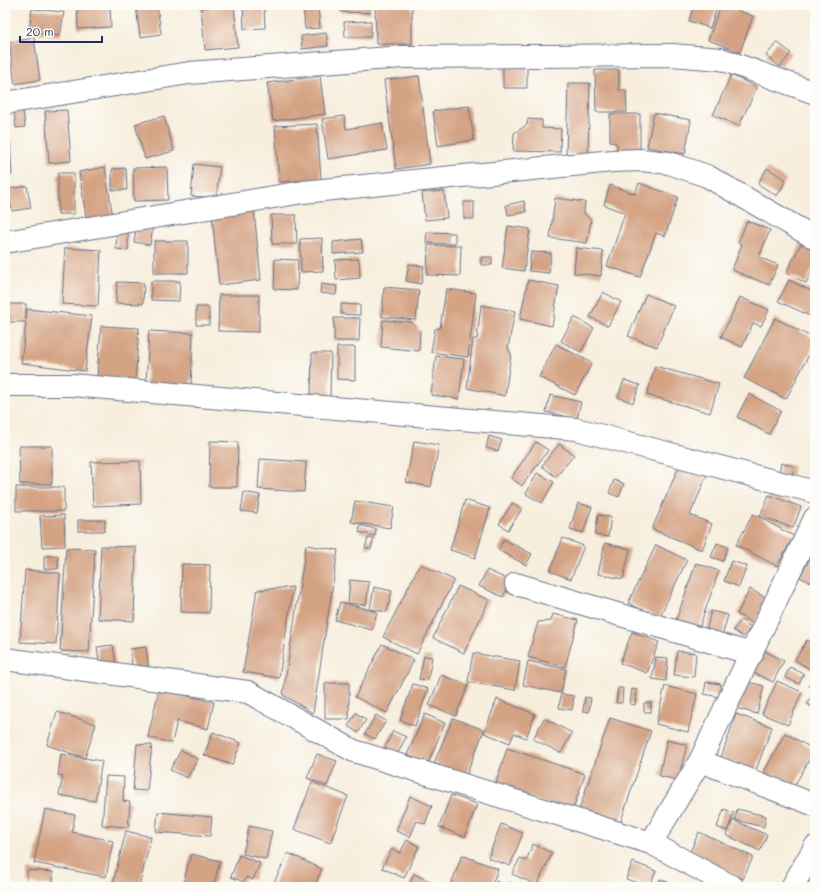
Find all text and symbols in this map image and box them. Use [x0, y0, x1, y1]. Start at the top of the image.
scale bar [20, 18, 102, 44]
text: 20 m [26, 23, 54, 39]

